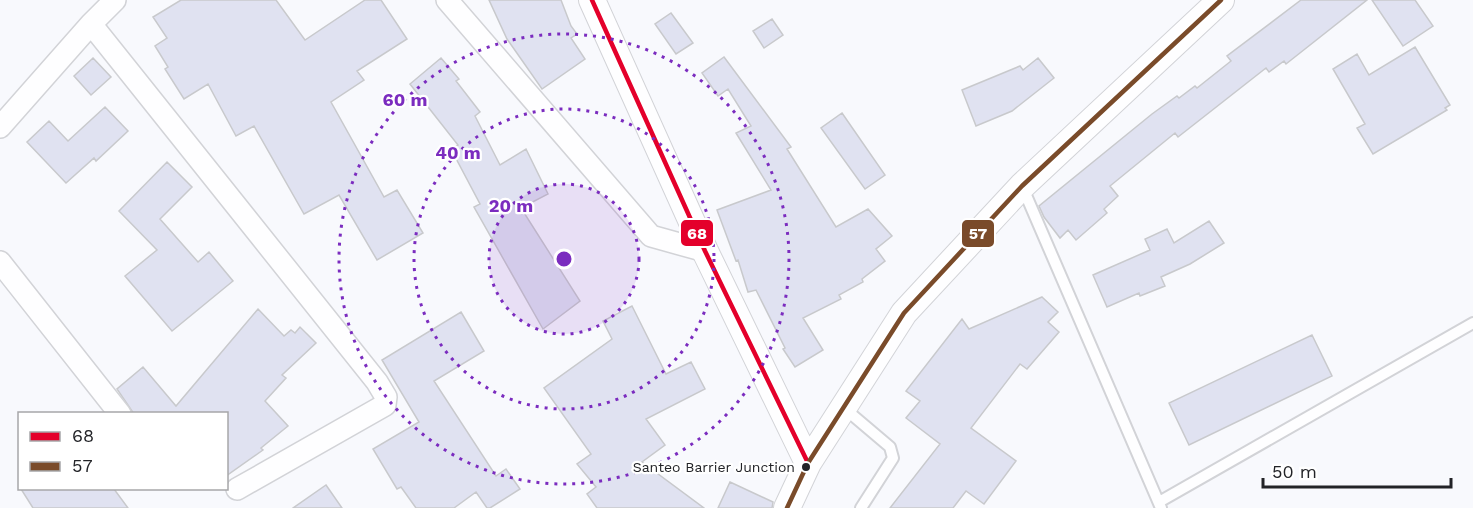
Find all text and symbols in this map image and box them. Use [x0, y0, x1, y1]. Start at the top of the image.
text: 60 m [383, 89, 427, 110]
text: 40 m [435, 142, 481, 163]
text: 20 m [489, 195, 533, 216]
line badge: 68 [680, 219, 714, 247]
line badge: 57 [961, 219, 995, 248]
text: 68 [687, 224, 707, 243]
text: 57 [969, 224, 988, 243]
centre of rings [554, 249, 574, 269]
legend [18, 412, 228, 490]
text: 68 [72, 425, 94, 446]
scale bar [1263, 451, 1450, 489]
text: 57 [72, 455, 93, 476]
place label: Santeo Barrier Junction [633, 459, 795, 475]
marker: Santeo Barrier Junction [800, 461, 812, 473]
text: 50 m [1272, 461, 1317, 482]

